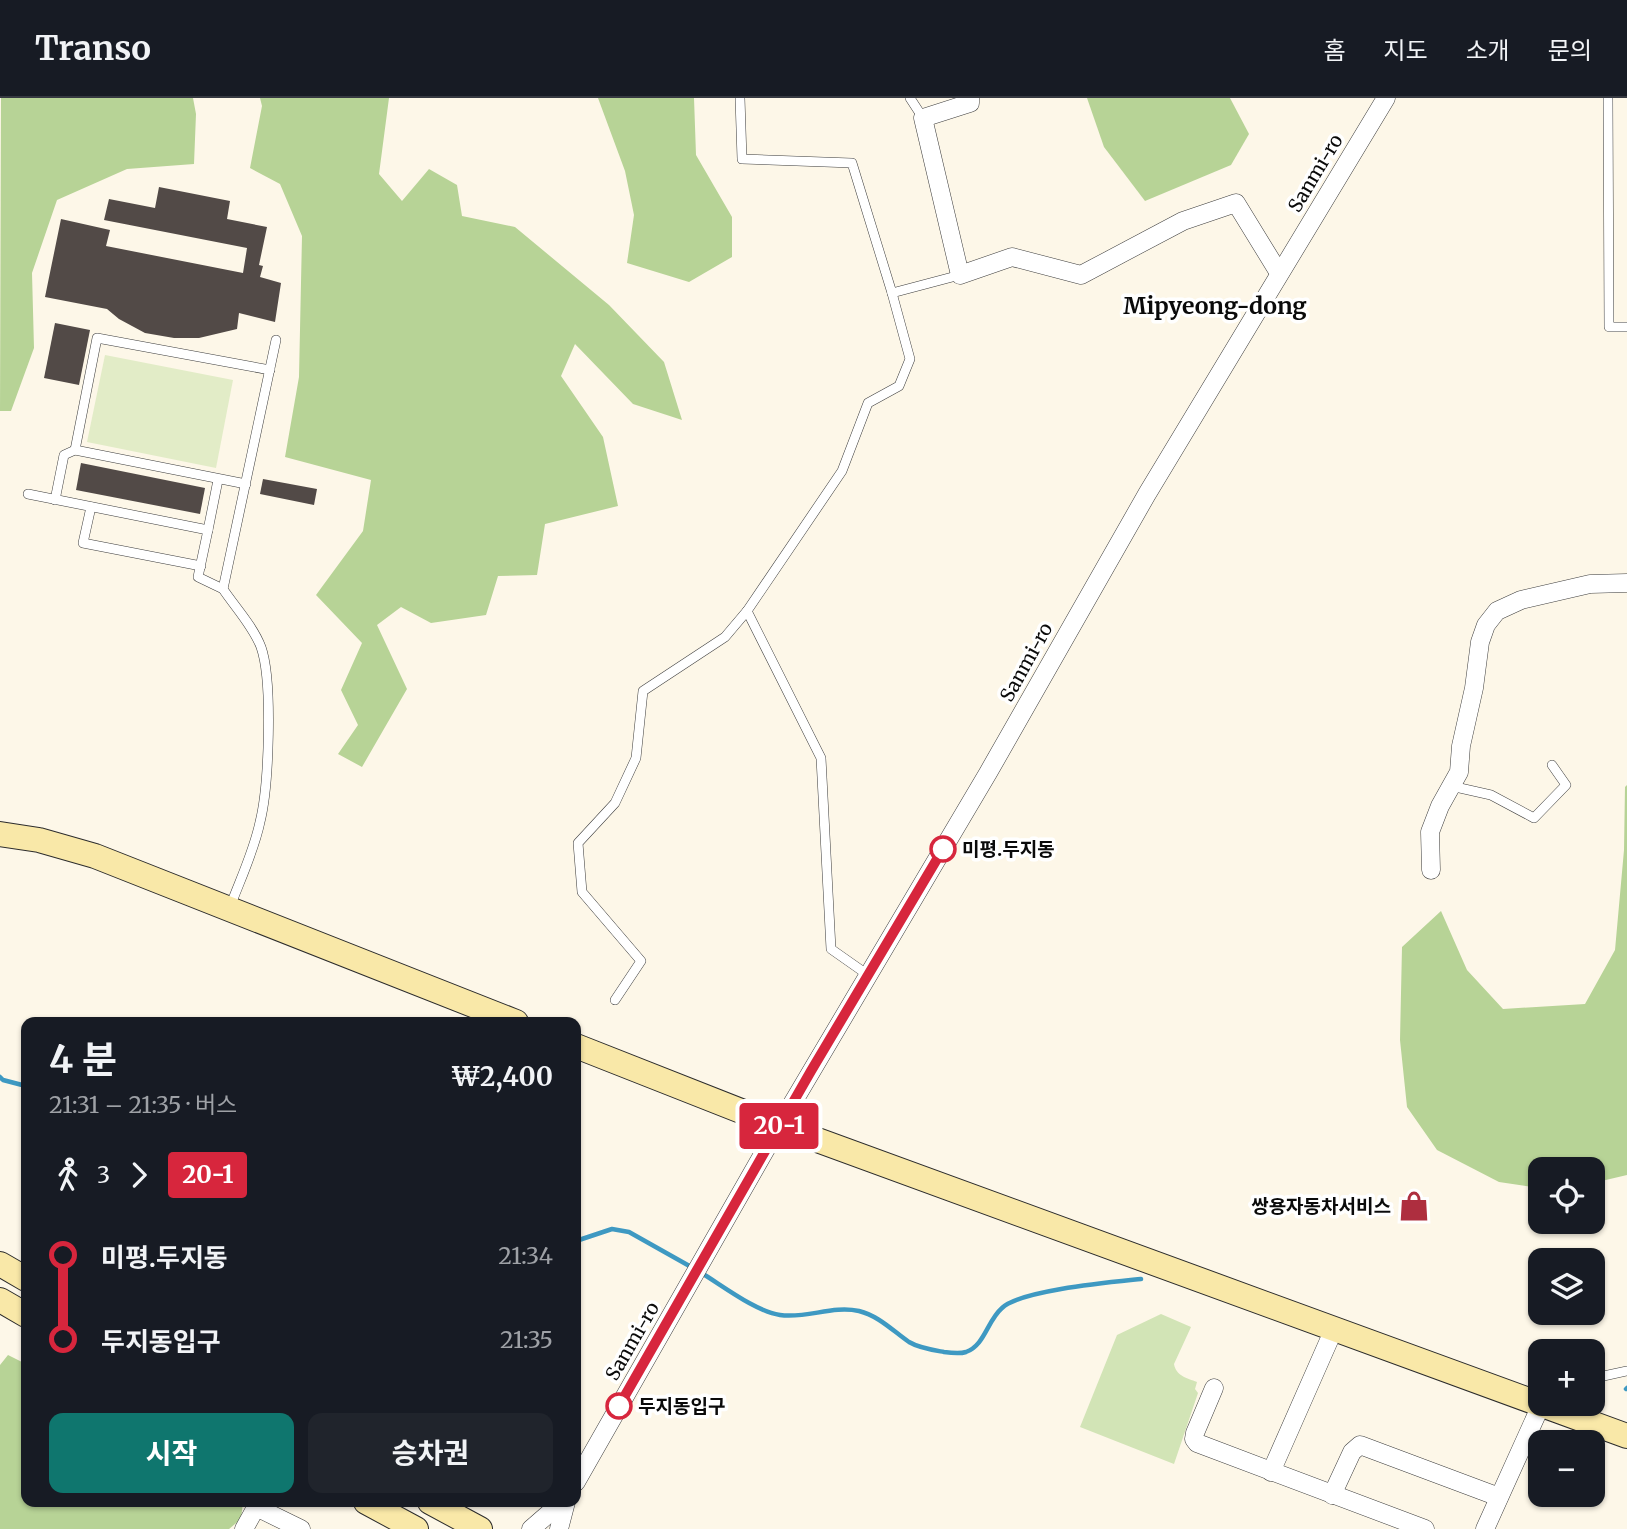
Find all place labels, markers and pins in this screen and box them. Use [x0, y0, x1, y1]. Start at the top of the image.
marker: 미평.두지동 [930, 836, 956, 862]
place label: 미평.두지동 [962, 837, 1055, 861]
shop icon: 쌍용자동차서비스 [1397, 1189, 1431, 1223]
place label: 쌍용자동차서비스 [1251, 1194, 1391, 1218]
marker: 두지동입구 [606, 1393, 632, 1419]
place label: 두지동입구 [638, 1394, 725, 1418]

